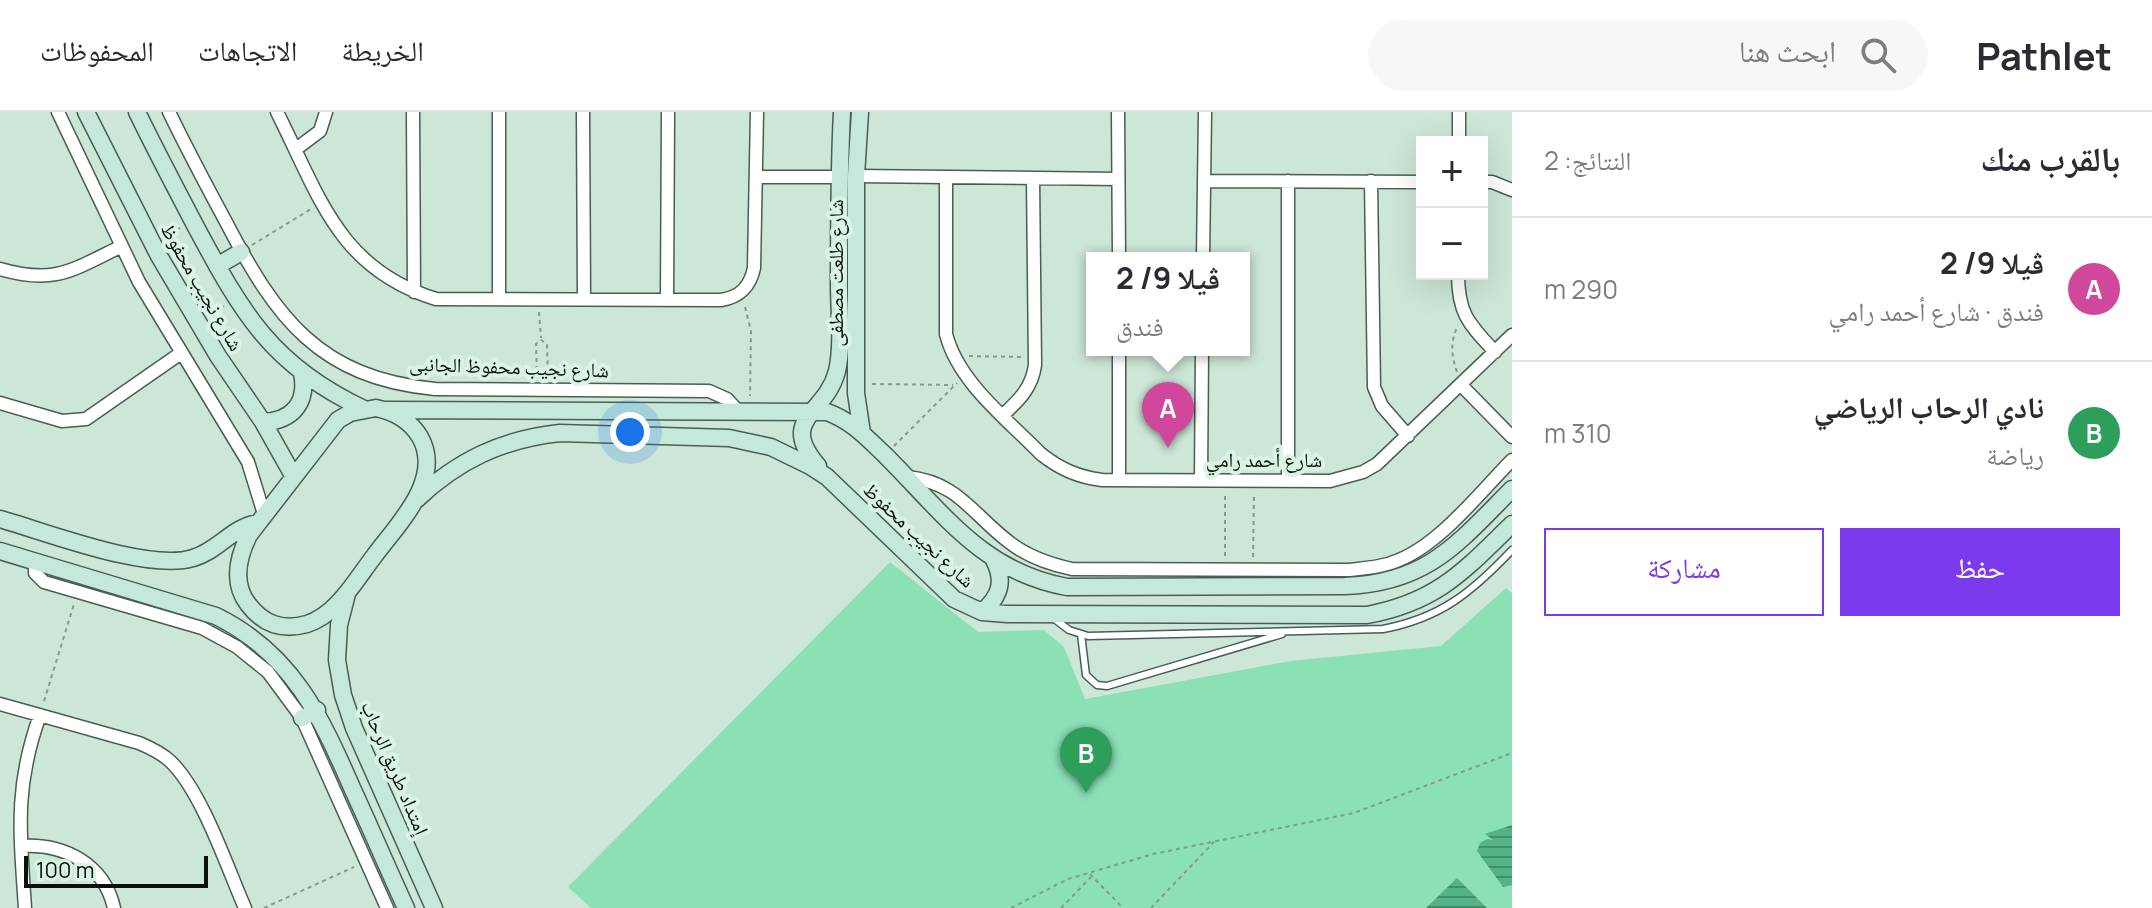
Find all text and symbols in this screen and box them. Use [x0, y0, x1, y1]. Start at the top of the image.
search box [1368, 19, 1928, 91]
text: Pathlet [1976, 29, 2112, 81]
text: ابحث هنا [1739, 30, 1836, 71]
text: المحفوظات [40, 31, 154, 69]
text: الاتجاهات [198, 31, 297, 69]
text: الخريطة [341, 31, 424, 69]
icon: search [1856, 33, 1900, 77]
text: بالقرب منك [1980, 135, 2120, 181]
map controls [1416, 136, 1488, 280]
button: + [1416, 136, 1488, 208]
text: النتائج: 2 [1544, 142, 1632, 178]
street label: شارع طلعت مصطفى [822, 199, 849, 347]
button: − [1416, 208, 1488, 280]
street label: شارع نجيب محفوظ [155, 218, 250, 356]
text: ڤيلا 9/ 2 [1940, 242, 2044, 283]
popup [1086, 252, 1250, 356]
text: ڤيلا 9/ 2 [1116, 257, 1220, 298]
text: 290 m [1544, 271, 1618, 307]
text: A [2085, 271, 2103, 307]
text: فندق · شارع أحمد رامي [1828, 293, 2044, 329]
text: فندق [1116, 308, 1164, 344]
street label: شارع نجيب محفوظ الجانبى [409, 350, 609, 383]
pin: A [1142, 382, 1194, 448]
text: نادي الرحاب الرياضي [1813, 386, 2044, 427]
your location [610, 412, 650, 452]
text: 310 m [1544, 415, 1612, 451]
text: B [2086, 415, 2102, 451]
text: رياضة [1986, 437, 2044, 473]
street label: شارع أحمد رامي [1206, 446, 1322, 476]
street label: شارع نجيب محفوظ [858, 476, 981, 593]
button: مشاركة [1544, 528, 1824, 616]
button: حفظ [1840, 528, 2120, 616]
street label: إمتداد طريق الرحاب [354, 697, 436, 839]
pin: B [1060, 727, 1112, 793]
scale bar [24, 852, 208, 888]
text: 100 m [36, 855, 94, 885]

